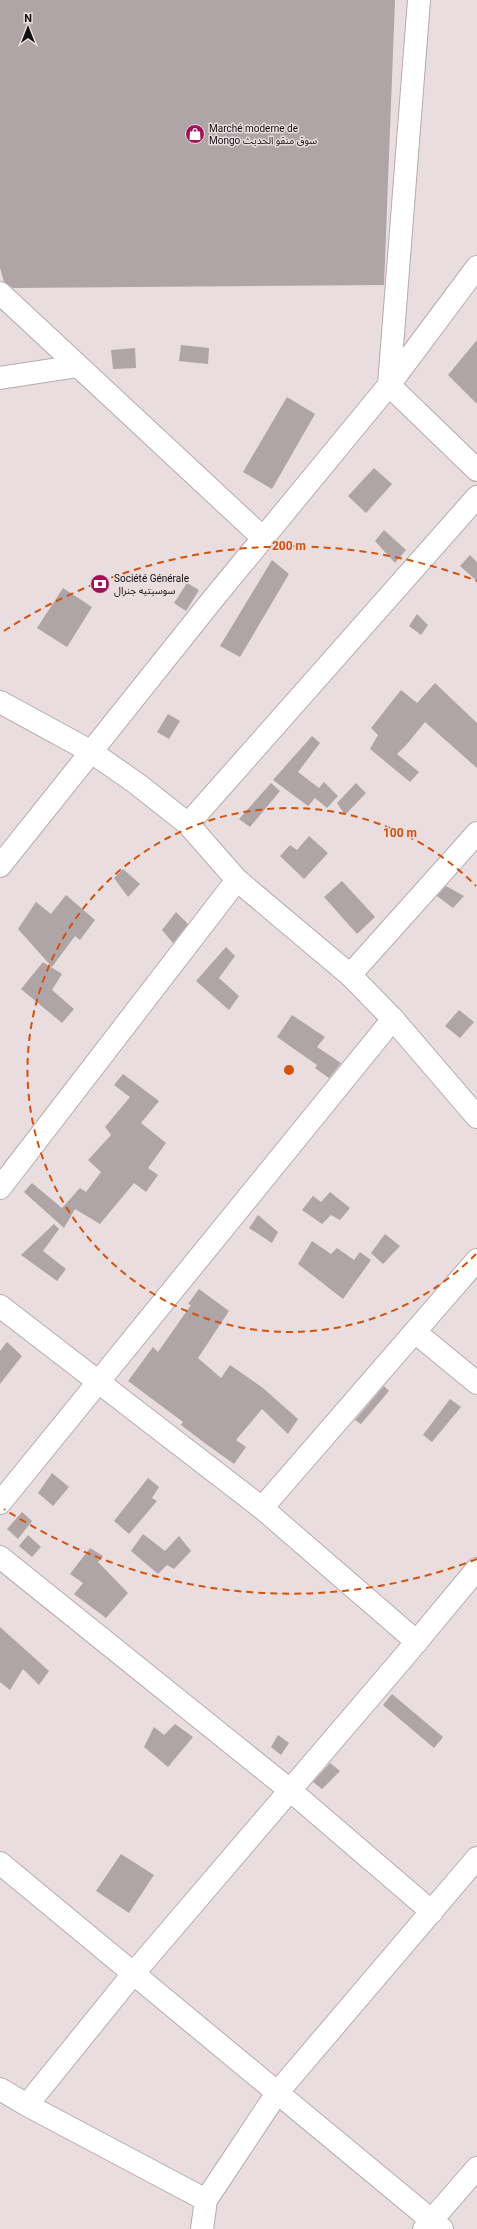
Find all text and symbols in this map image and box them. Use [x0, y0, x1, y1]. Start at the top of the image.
north arrow [8, 8, 48, 48]
text: N [24, 12, 32, 25]
shop icon: Marché moderne de Mongo سوق منقو الحديث [184, 123, 206, 145]
place label: Marché moderne de Mongo سوق منقو الحديث [209, 123, 317, 147]
text: 200 m [272, 539, 306, 553]
bank icon: Société Générale سوسيتيه جنرال [89, 573, 111, 595]
place label: Société Générale سوسيتيه جنرال [114, 573, 189, 597]
text: 100 m [383, 826, 417, 840]
centre of rings [282, 1063, 296, 1077]

